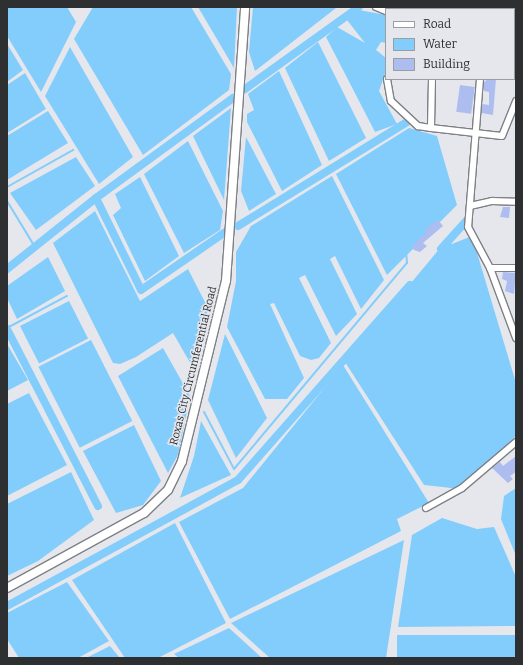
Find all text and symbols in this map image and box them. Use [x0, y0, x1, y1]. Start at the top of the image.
legend [385, 8, 515, 80]
text: Road [423, 17, 451, 31]
text: Water [423, 37, 457, 51]
text: Building [423, 57, 470, 71]
street label: Roxas City Circumferential Road [168, 285, 220, 447]

